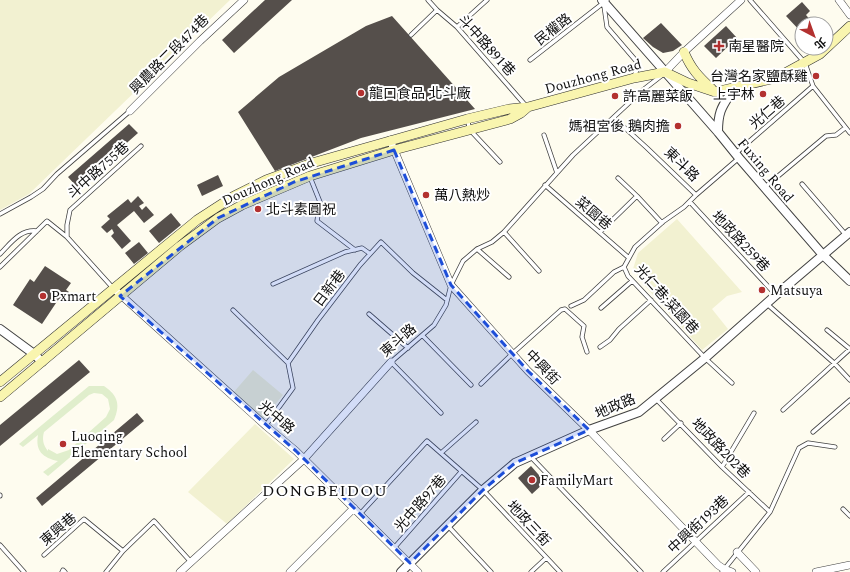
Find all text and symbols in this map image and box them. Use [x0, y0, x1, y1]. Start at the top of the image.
street label: 民權路 [530, 8, 576, 51]
street label: 興農路二段474巷 [125, 10, 214, 99]
street label: 斗中路891巷 [453, 10, 520, 81]
north arrow [794, 16, 834, 56]
text: 北 [811, 33, 830, 53]
place label: 南星醫院 [728, 36, 784, 57]
marker: 南星醫院 [713, 40, 725, 52]
street label: Douzhong Road [542, 53, 644, 99]
place label: 台灣名家鹽酥雞 [710, 66, 808, 87]
marker: 台灣名家鹽酥雞 [811, 71, 821, 81]
place label: 龍口食品 北斗廠 [369, 83, 471, 104]
place label: 上宇林 [713, 84, 755, 105]
place label: 許高麗菜飯 [623, 86, 693, 107]
marker: 龍口食品 北斗廠 [356, 88, 366, 98]
marker: 上宇林 [758, 89, 768, 99]
marker: 許高麗菜飯 [610, 91, 620, 101]
street label: 光仁巷 [745, 91, 790, 134]
place label: 媽祖宮後 鵝肉擔 [569, 116, 670, 137]
marker: 媽祖宮後 鵝肉擔 [673, 121, 683, 131]
street label: Fuxing Road [732, 134, 799, 207]
street label: 斗中路755巷 [63, 137, 134, 204]
street label: 東斗路 [659, 142, 704, 187]
street label: Douzhong Road [219, 152, 318, 211]
place label: 萬八熱炒 [434, 185, 490, 206]
marker: 萬八熱炒 [421, 190, 431, 200]
street label: 菜園巷 [571, 192, 616, 235]
place label: 北斗素圓祝 [266, 199, 336, 220]
marker: 北斗素圓祝 [253, 204, 263, 214]
street label: 地政路259巷 [707, 206, 775, 277]
street label: 光仁巷;菜園巷 [630, 260, 704, 339]
street label: 日新巷 [308, 265, 350, 311]
place label: Matsuya [770, 280, 823, 301]
marker: Matsuya [757, 285, 767, 295]
place label: Pxmart [51, 286, 96, 307]
marker: Pxmart [38, 291, 48, 301]
street label: 東斗路 [376, 319, 421, 362]
street label: 中興街 [520, 345, 565, 390]
street label: 地政路 [592, 389, 639, 424]
street label: 光中路 [254, 396, 299, 439]
street label: 地政路202巷 [686, 413, 755, 483]
place label: Luoqing Elementary School [71, 426, 187, 463]
marker: Luoqing Elementary School [58, 439, 68, 449]
street label: 光中路97巷 [389, 470, 451, 537]
place label: FamilyMart [540, 470, 613, 491]
marker: FamilyMart [527, 475, 537, 485]
district label: DONGBEIDOU [262, 479, 388, 503]
street label: 中興街193巷 [663, 490, 734, 558]
street label: 地政三街 [502, 496, 555, 551]
street label: 東興巷 [35, 508, 81, 551]

